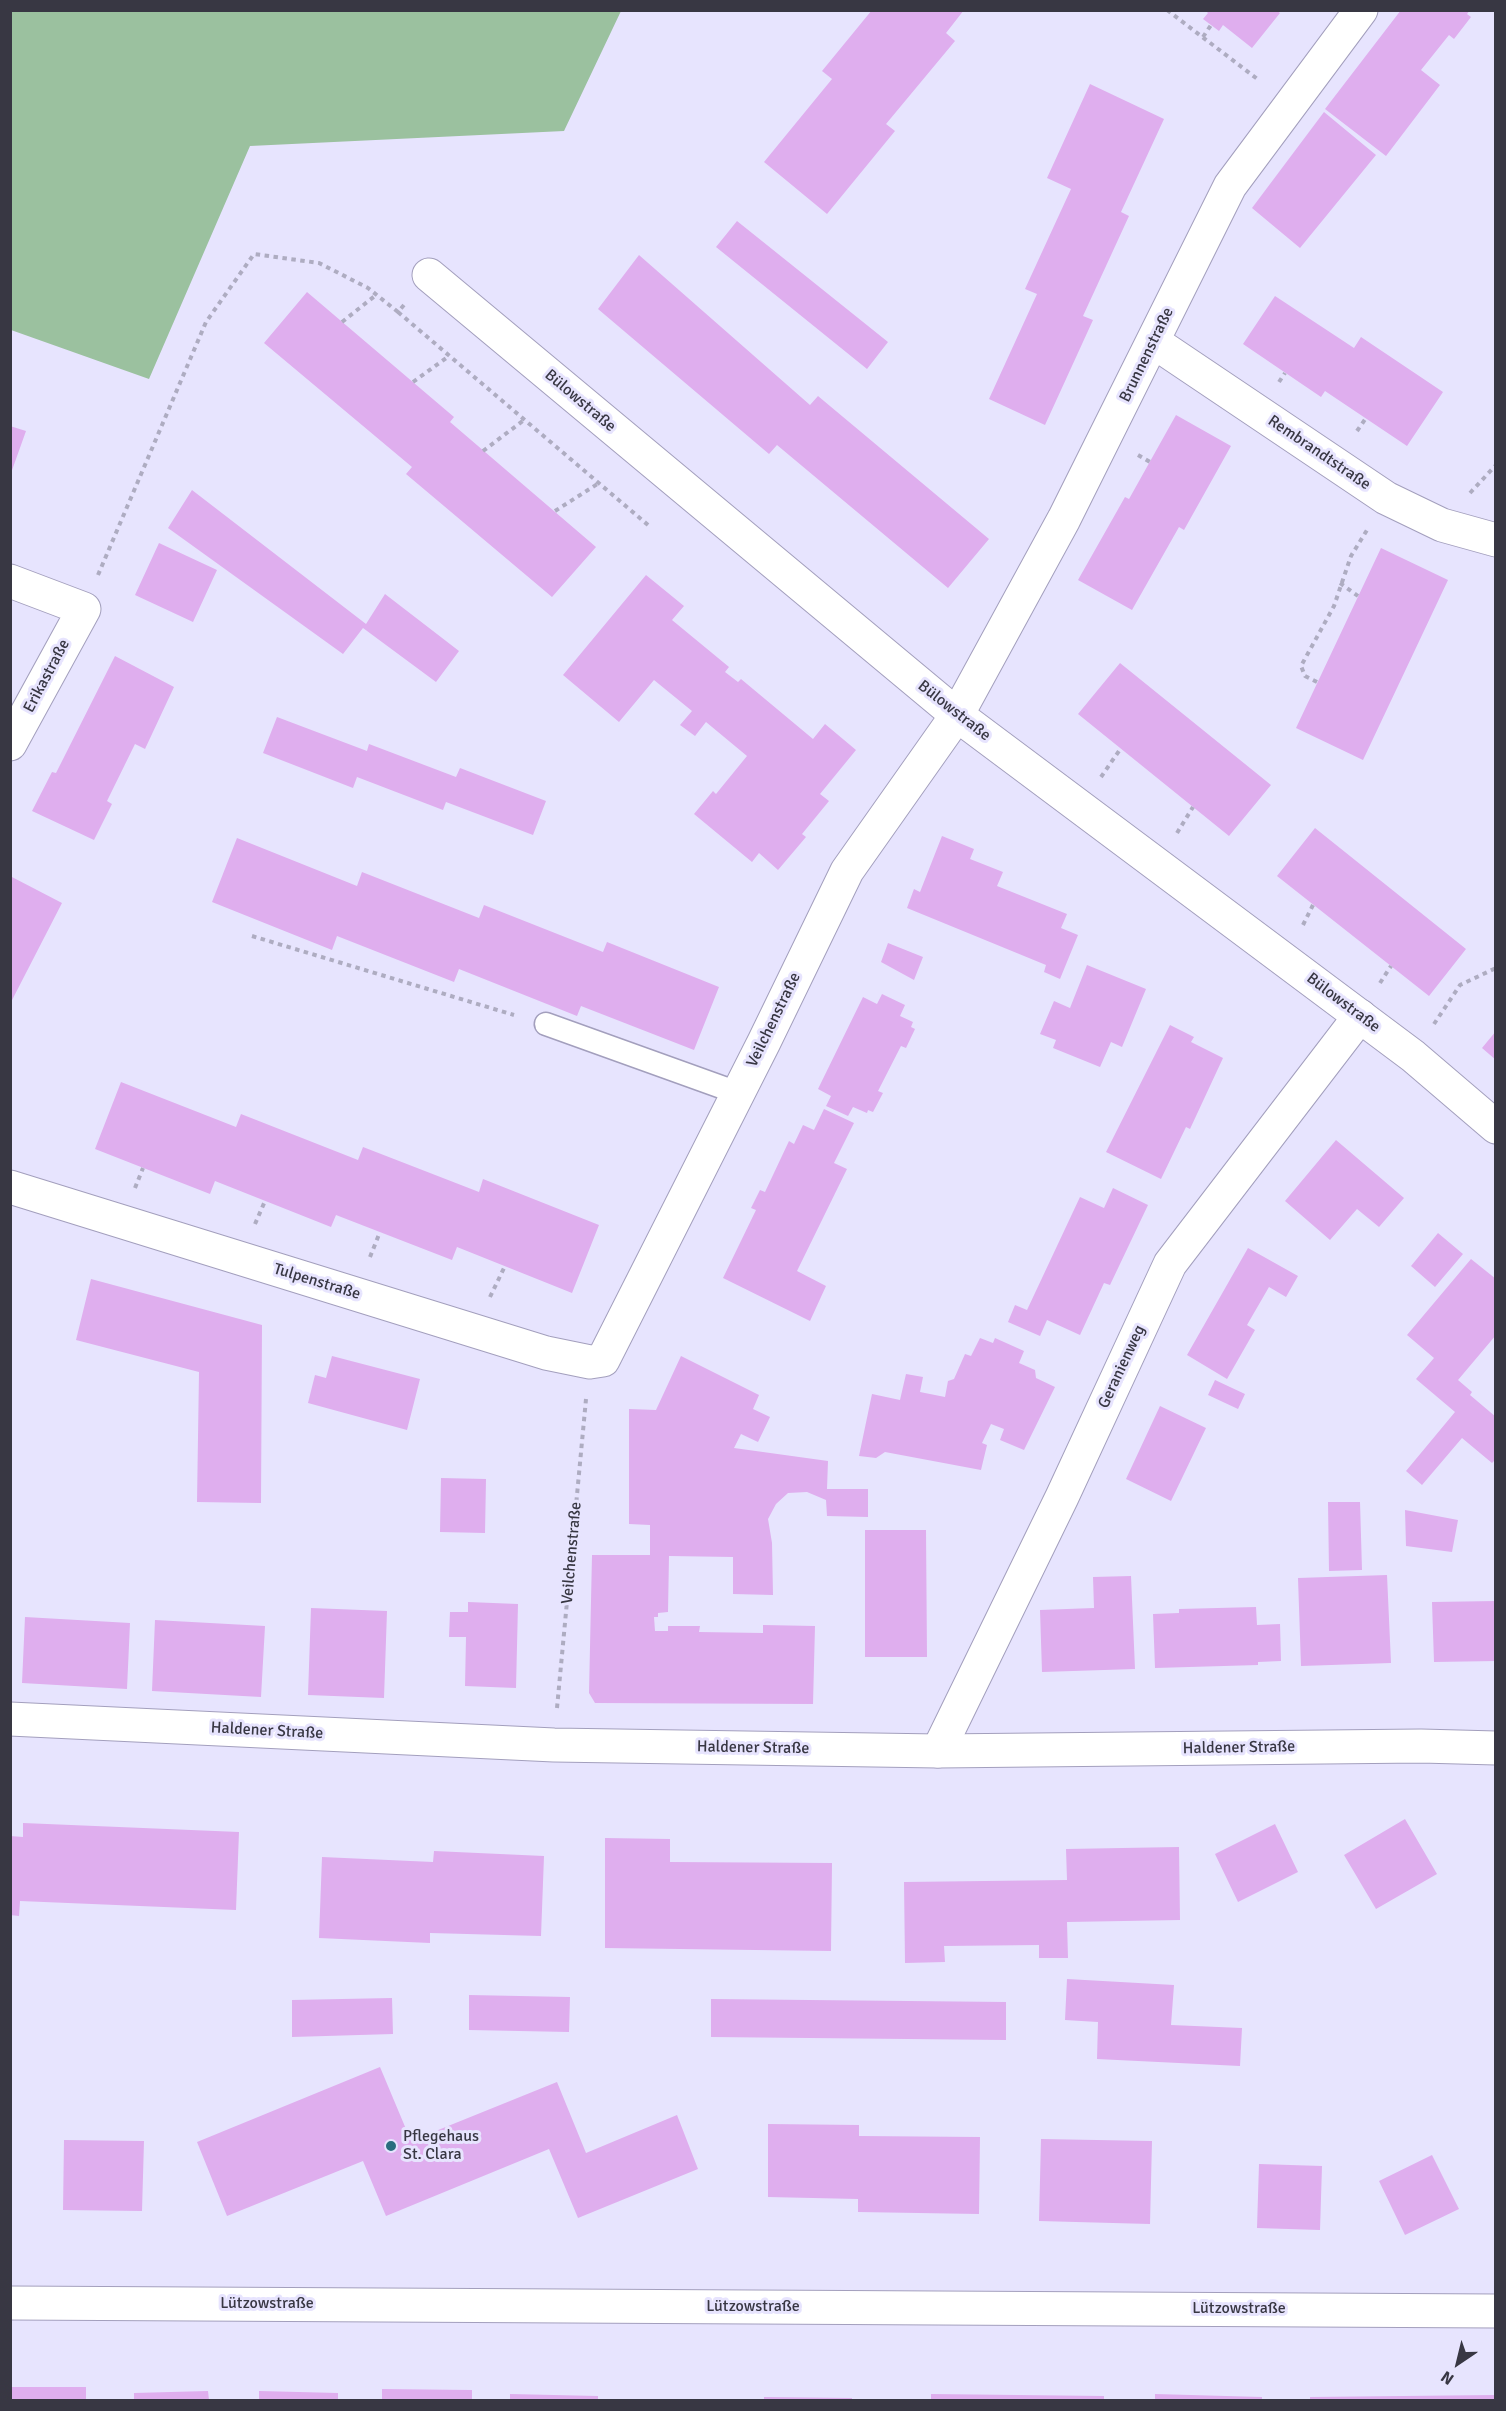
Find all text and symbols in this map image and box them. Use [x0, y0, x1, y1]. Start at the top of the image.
street label: Brunnenstraße [1116, 305, 1178, 405]
street label: Bülowstraße [540, 366, 620, 436]
street label: Rembrandtstraße [1264, 412, 1374, 494]
street label: Erikastraße [20, 636, 74, 716]
street label: Bülowstraße [914, 677, 994, 745]
street label: Bülowstraße [1302, 969, 1384, 1037]
street label: Veilchenstraße [743, 970, 805, 1070]
street label: Tulpenstraße [271, 1260, 363, 1304]
street label: Geranienweg [1094, 1322, 1150, 1412]
street label: Veilchenstraße [558, 1501, 586, 1605]
street label: Haldener Straße [210, 1718, 324, 1744]
street label: Haldener Straße [697, 1737, 809, 1759]
street label: Haldener Straße [1183, 1737, 1295, 1759]
place label: Pflegehaus St. Clara [403, 2127, 479, 2165]
marker: Pflegehaus St. Clara [384, 2139, 398, 2153]
street label: Lützowstraße [220, 2294, 314, 2314]
street label: Lützowstraße [706, 2297, 800, 2317]
street label: Lützowstraße [1192, 2299, 1286, 2319]
north arrow [1428, 2333, 1488, 2393]
text: N [1437, 2366, 1458, 2389]

